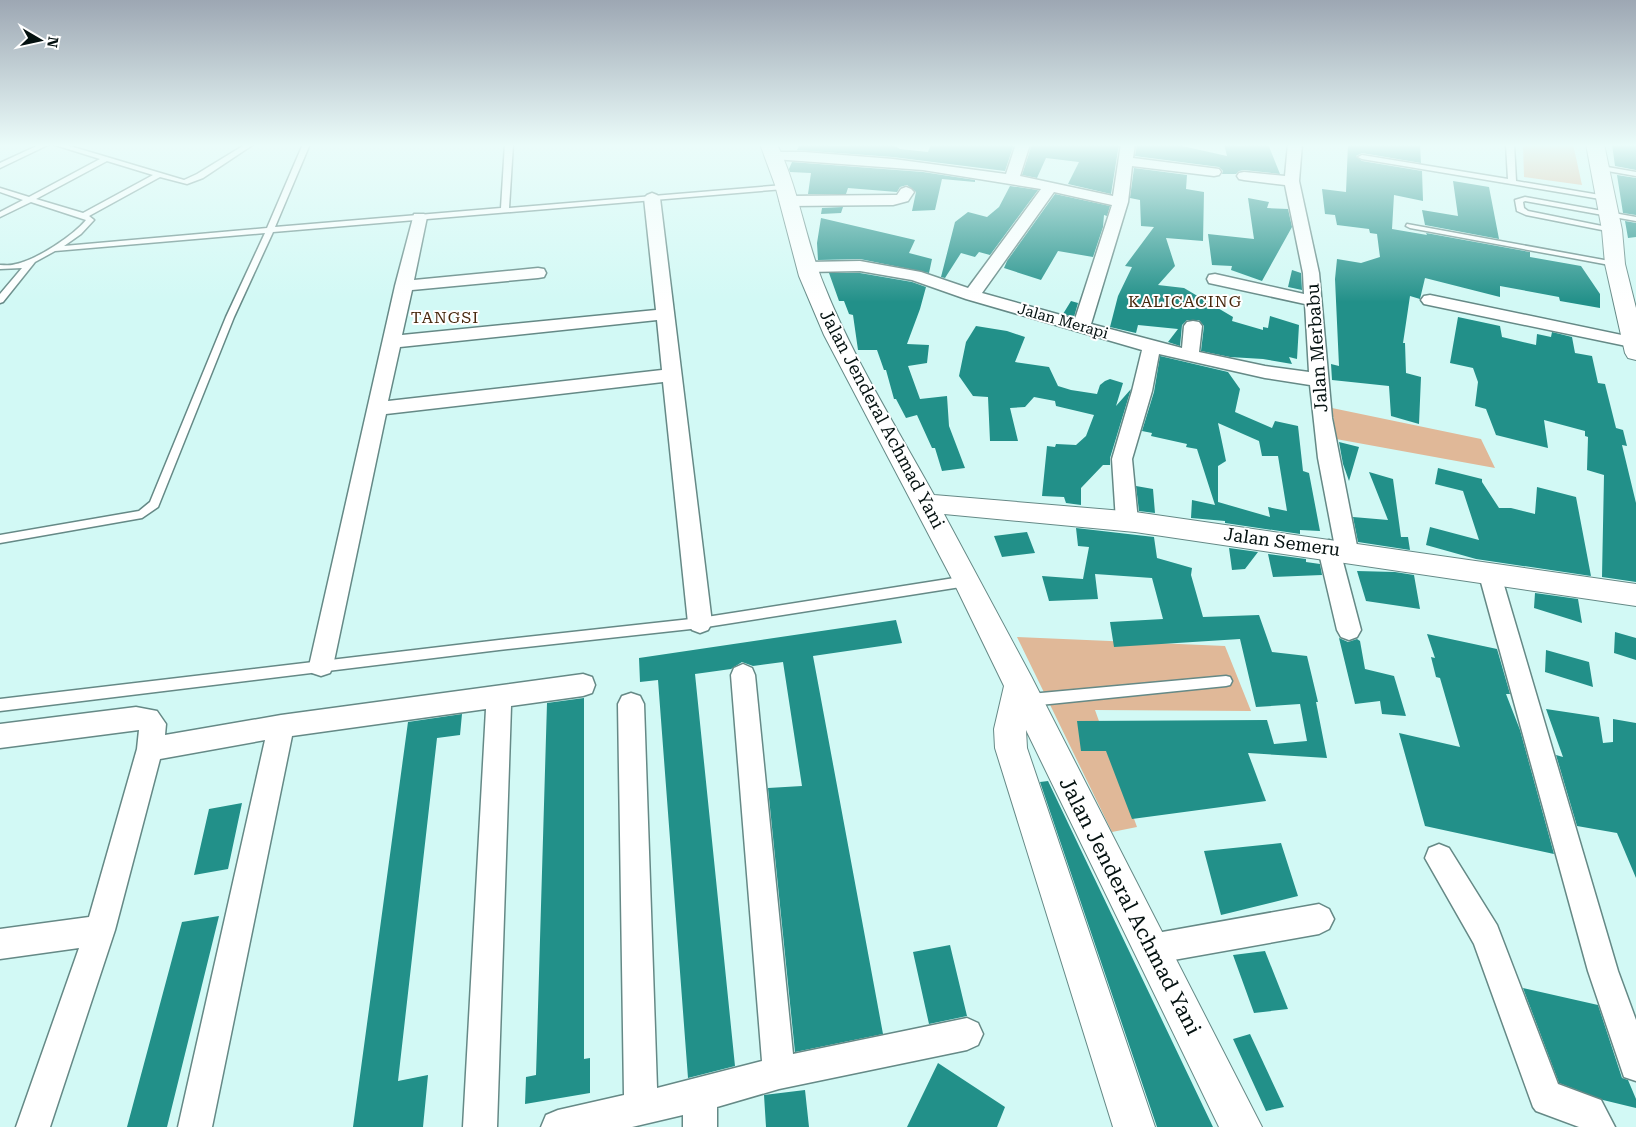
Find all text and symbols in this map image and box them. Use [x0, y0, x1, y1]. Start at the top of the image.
north arrow [15, 15, 65, 65]
text: N [44, 35, 62, 49]
street label: Jalan Merbabu [1302, 283, 1331, 413]
district label: KALICACING [1128, 292, 1242, 311]
street label: Jalan Merapi [1016, 299, 1111, 343]
street label: Jalan Jenderal Achmad Yani [816, 306, 949, 532]
district label: TANGSI [411, 308, 479, 327]
street label: Jalan Semeru [1223, 523, 1342, 560]
street label: Jalan Jenderal Achmad Yani [1054, 773, 1206, 1039]

